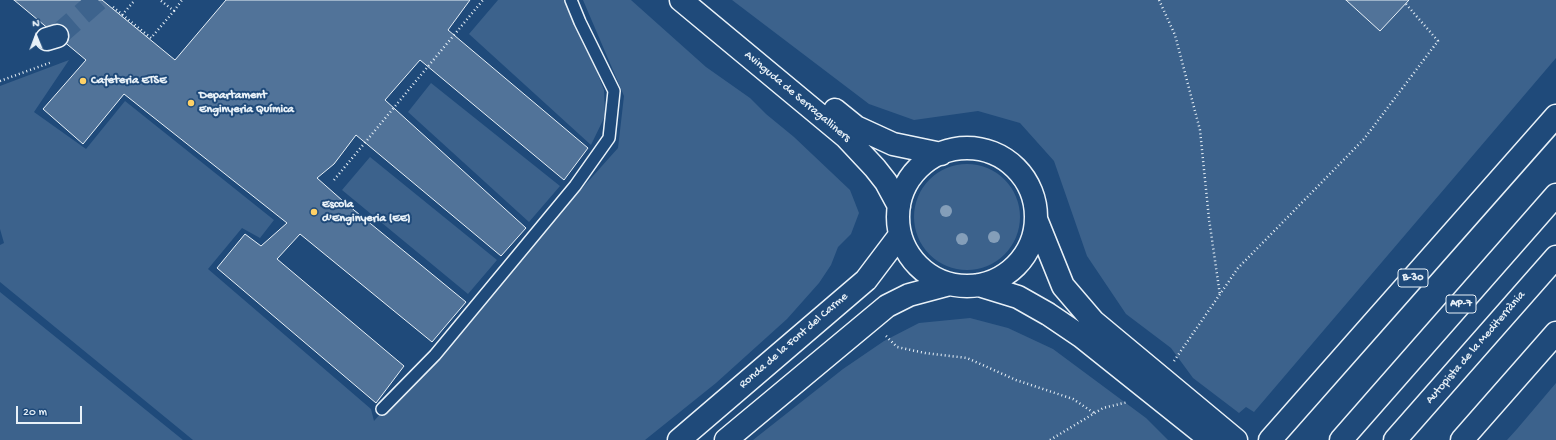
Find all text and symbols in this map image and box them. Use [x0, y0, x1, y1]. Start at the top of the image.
north arrow [16, 16, 56, 56]
text: N [32, 18, 39, 30]
street label: Avinguda de Serragalliners [741, 48, 853, 146]
place label: Cafeteria ETSE [91, 74, 167, 88]
marker: Cafeteria ETSE [78, 76, 88, 86]
place label: Departament Enginyeria Química [199, 89, 294, 117]
marker: Departament Enginyeria Química [186, 98, 196, 108]
place label: Escola d'Enginyeria (EE) [322, 198, 411, 226]
marker: Escola d'Enginyeria (EE) [309, 207, 319, 217]
road number: B-30 [1398, 269, 1428, 287]
street label: Autopista de la Mediterrània [1423, 289, 1529, 407]
street label: Ronda de la Font del Carme [737, 290, 851, 392]
road number: AP-7 [1446, 295, 1476, 313]
scale bar [18, 398, 84, 424]
text: 20 m [23, 406, 47, 420]

